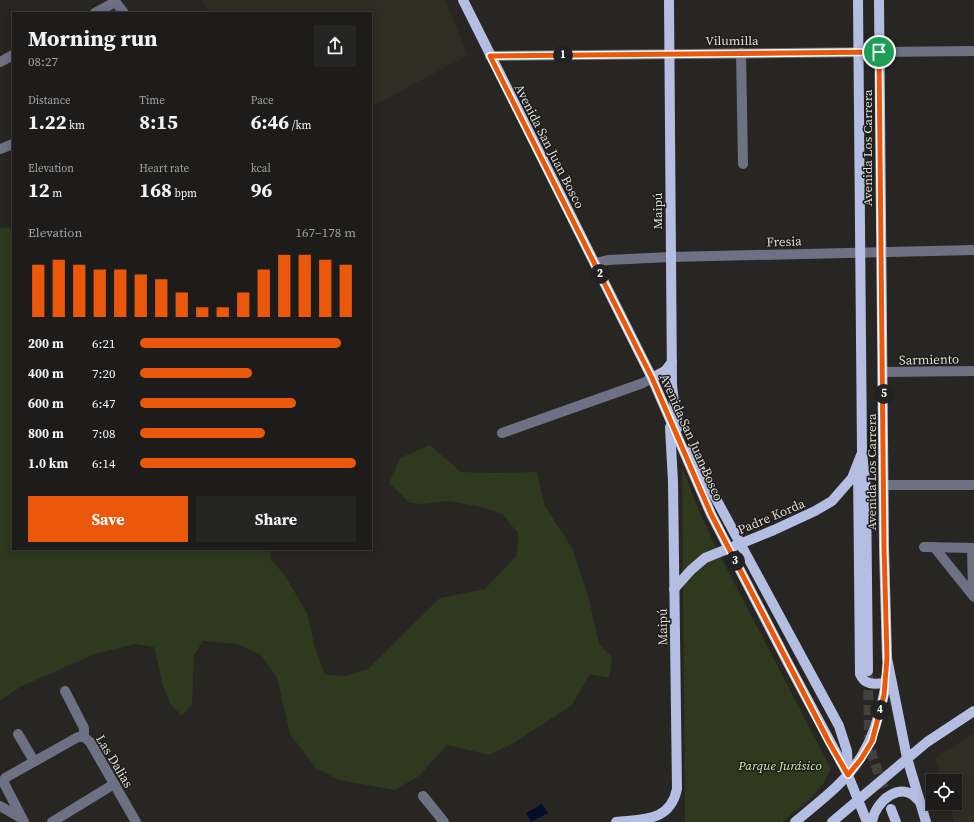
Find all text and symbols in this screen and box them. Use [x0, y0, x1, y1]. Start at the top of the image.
text: Morning run [28, 23, 158, 53]
button: share [314, 25, 356, 67]
street label: Vilumilla [705, 32, 759, 49]
pin [862, 35, 896, 69]
icon: arrive [868, 41, 890, 63]
pin: 1 [553, 45, 573, 65]
text: 1 [560, 47, 566, 62]
text: 08:27 [28, 53, 58, 70]
street label: Avenida San Juan Bosco [511, 81, 588, 211]
street label: Avenida Los Carrera [859, 89, 876, 207]
text: Distance [28, 93, 71, 108]
text: Time [139, 93, 165, 108]
text: Pace [251, 93, 274, 108]
text: 1.22 [28, 108, 67, 136]
text: 8:15 [139, 108, 178, 136]
text: 6:46 [251, 108, 289, 136]
text: km [67, 118, 85, 133]
text: /km [289, 118, 311, 133]
text: Elevation [28, 161, 74, 176]
text: Heart rate [139, 161, 189, 176]
text: kcal [251, 161, 271, 176]
text: 12 [28, 176, 50, 204]
text: 168 [139, 176, 172, 204]
text: 96 [251, 176, 272, 204]
text: m [50, 186, 62, 201]
text: bpm [172, 186, 197, 201]
street label: Maipú [649, 192, 666, 229]
text: Elevation [28, 224, 82, 241]
text: 167–178 m [296, 224, 356, 241]
street label: Fresia [766, 232, 802, 251]
pin: 2 [590, 264, 610, 284]
text: 2 [597, 266, 603, 281]
text: 200 m [28, 335, 64, 352]
text: 6:21 [92, 335, 115, 352]
street label: Sarmiento [899, 350, 959, 369]
text: 400 m [28, 365, 64, 382]
text: 7:20 [92, 365, 115, 382]
street label: Avenida San Juan Bosco [656, 371, 727, 503]
pin: 5 [874, 384, 894, 404]
text: 5 [881, 386, 887, 401]
text: 600 m [28, 395, 64, 412]
text: 6:47 [92, 395, 115, 412]
street label: Avenida Los Carrera [863, 413, 880, 531]
text: 800 m [28, 425, 64, 442]
text: 7:08 [92, 425, 115, 442]
text: 1.0 km [28, 455, 68, 472]
text: 6:14 [92, 455, 115, 472]
street label: Padre Korda [735, 495, 808, 538]
button: Save [28, 496, 188, 542]
button: Share [196, 496, 356, 542]
pin: 3 [725, 551, 745, 571]
text: 3 [732, 553, 738, 568]
street label: Maipú [654, 608, 671, 646]
pin: 4 [870, 700, 890, 720]
text: 4 [877, 702, 883, 717]
street label: Las Dalias [92, 732, 137, 791]
park label: Parque Jurásico [737, 757, 822, 774]
map controls [926, 774, 962, 810]
button: locate [926, 774, 962, 810]

